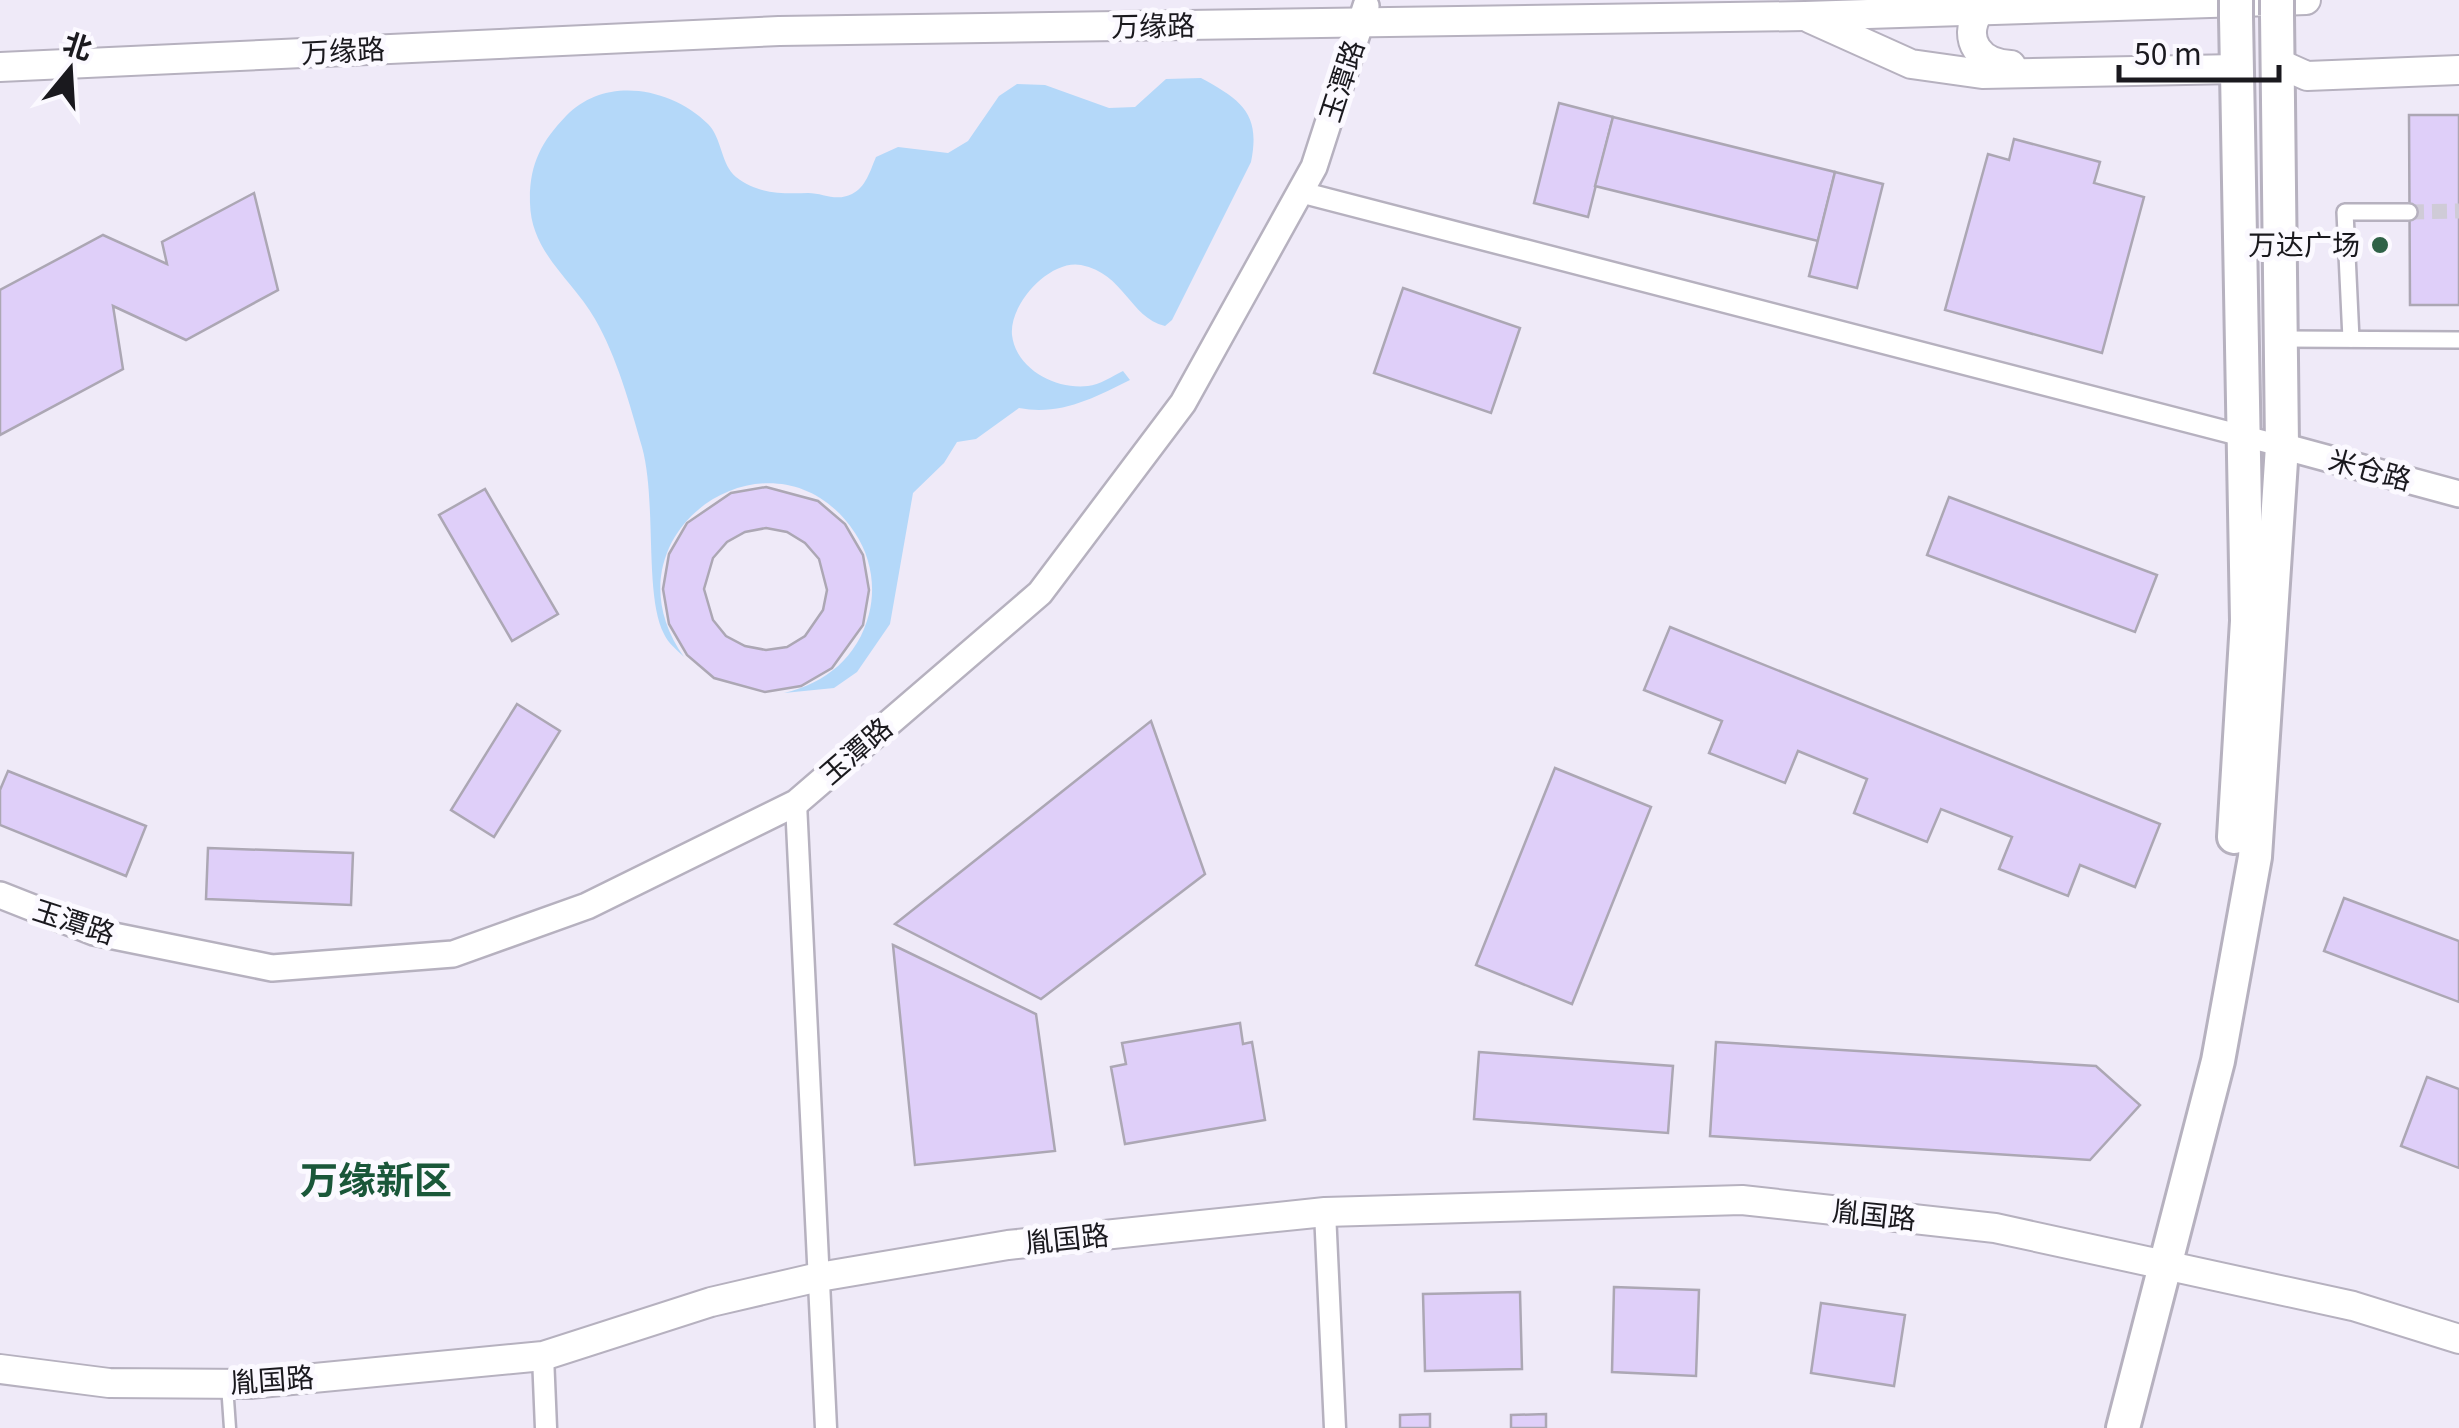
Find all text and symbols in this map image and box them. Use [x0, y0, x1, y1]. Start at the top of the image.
street label: 万缘路 [1111, 3, 1195, 45]
north arrow [20, 20, 120, 120]
scale bar [2119, 20, 2279, 82]
text: 北 [59, 21, 98, 68]
street label: 万缘路 [300, 27, 386, 71]
text: 50 m [2134, 30, 2202, 74]
street label: 玉潭路 [1308, 34, 1372, 127]
place label: 万达广场 [2248, 223, 2360, 263]
marker: 万达广场 [2369, 234, 2391, 256]
street label: 米仓路 [2325, 438, 2416, 498]
street label: 玉潭路 [810, 707, 900, 792]
street label: 玉潭路 [28, 888, 121, 952]
district label: 万缘新区 [300, 1150, 452, 1205]
street label: 胤国路 [1830, 1189, 1918, 1237]
street label: 胤国路 [1023, 1213, 1111, 1261]
street label: 胤国路 [229, 1355, 315, 1401]

